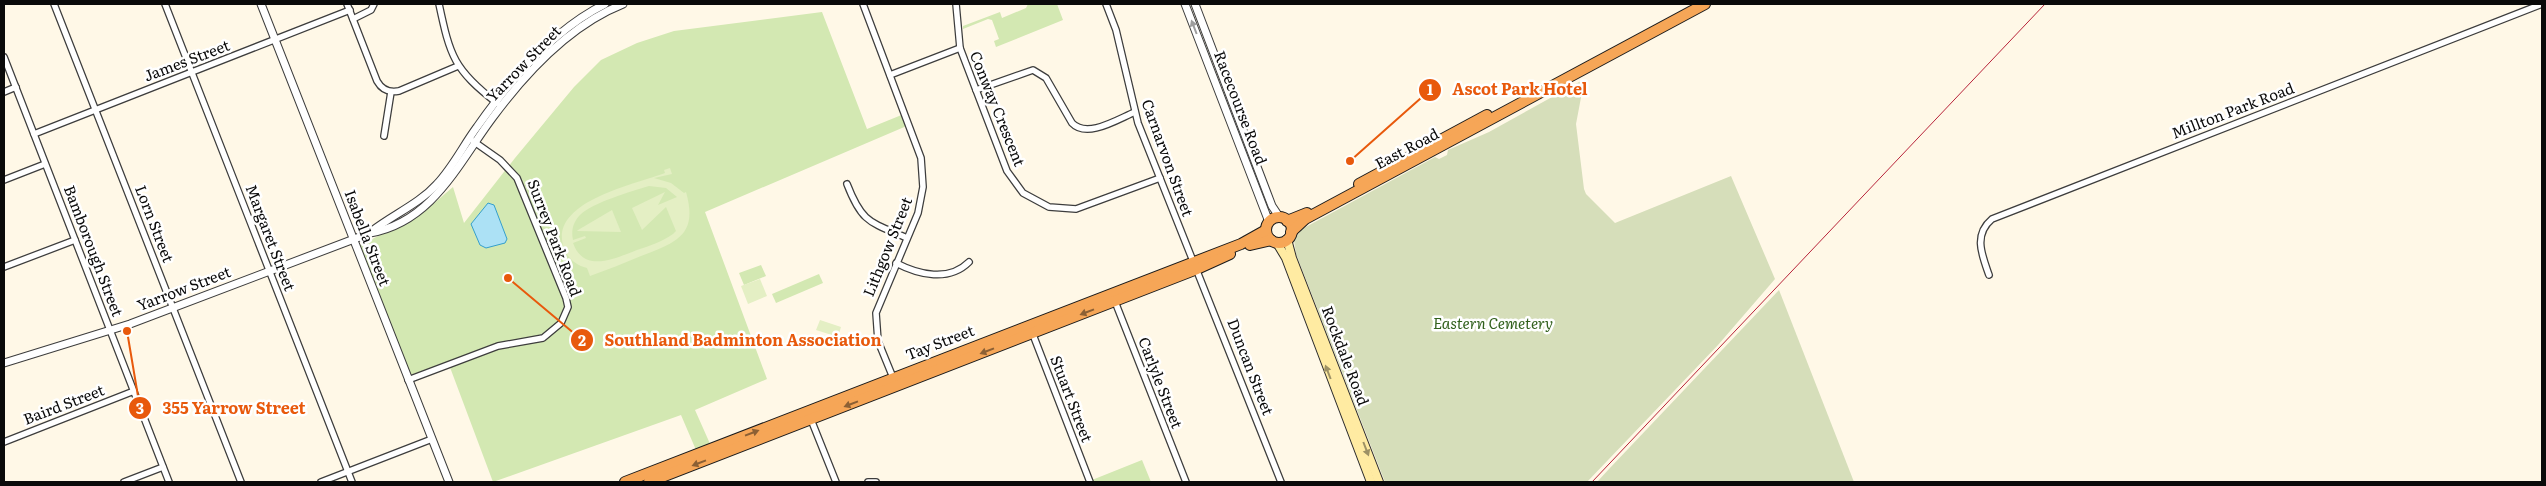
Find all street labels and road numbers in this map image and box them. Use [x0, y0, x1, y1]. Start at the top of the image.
street label: Yarrow Street [480, 19, 565, 106]
street label: James Street [140, 33, 233, 87]
street label: Conway Crescent [965, 47, 1032, 170]
street label: Racecourse Road [1209, 47, 1274, 168]
street label: Millton Park Road [2168, 76, 2297, 144]
street label: Carnarvon Street [1137, 96, 1200, 219]
street label: East Road [1370, 121, 1442, 174]
street label: Surrey Park Road [522, 176, 588, 299]
street label: Bamborough Street [59, 181, 130, 319]
street label: Lorn Street [130, 181, 181, 265]
street label: Margaret Street [241, 181, 302, 294]
street label: Isabella Street [340, 186, 397, 289]
street label: Lithgow Street [856, 193, 917, 300]
street label: Yarrow Street [133, 259, 234, 316]
street label: Rockdale Road [1317, 302, 1376, 409]
street label: Duncan Street [1222, 315, 1280, 418]
street label: Tay Street [902, 318, 977, 365]
street label: Carlyle Street [1133, 333, 1189, 432]
street label: Stuart Street [1045, 352, 1099, 445]
street label: Baird Street [20, 378, 107, 430]

